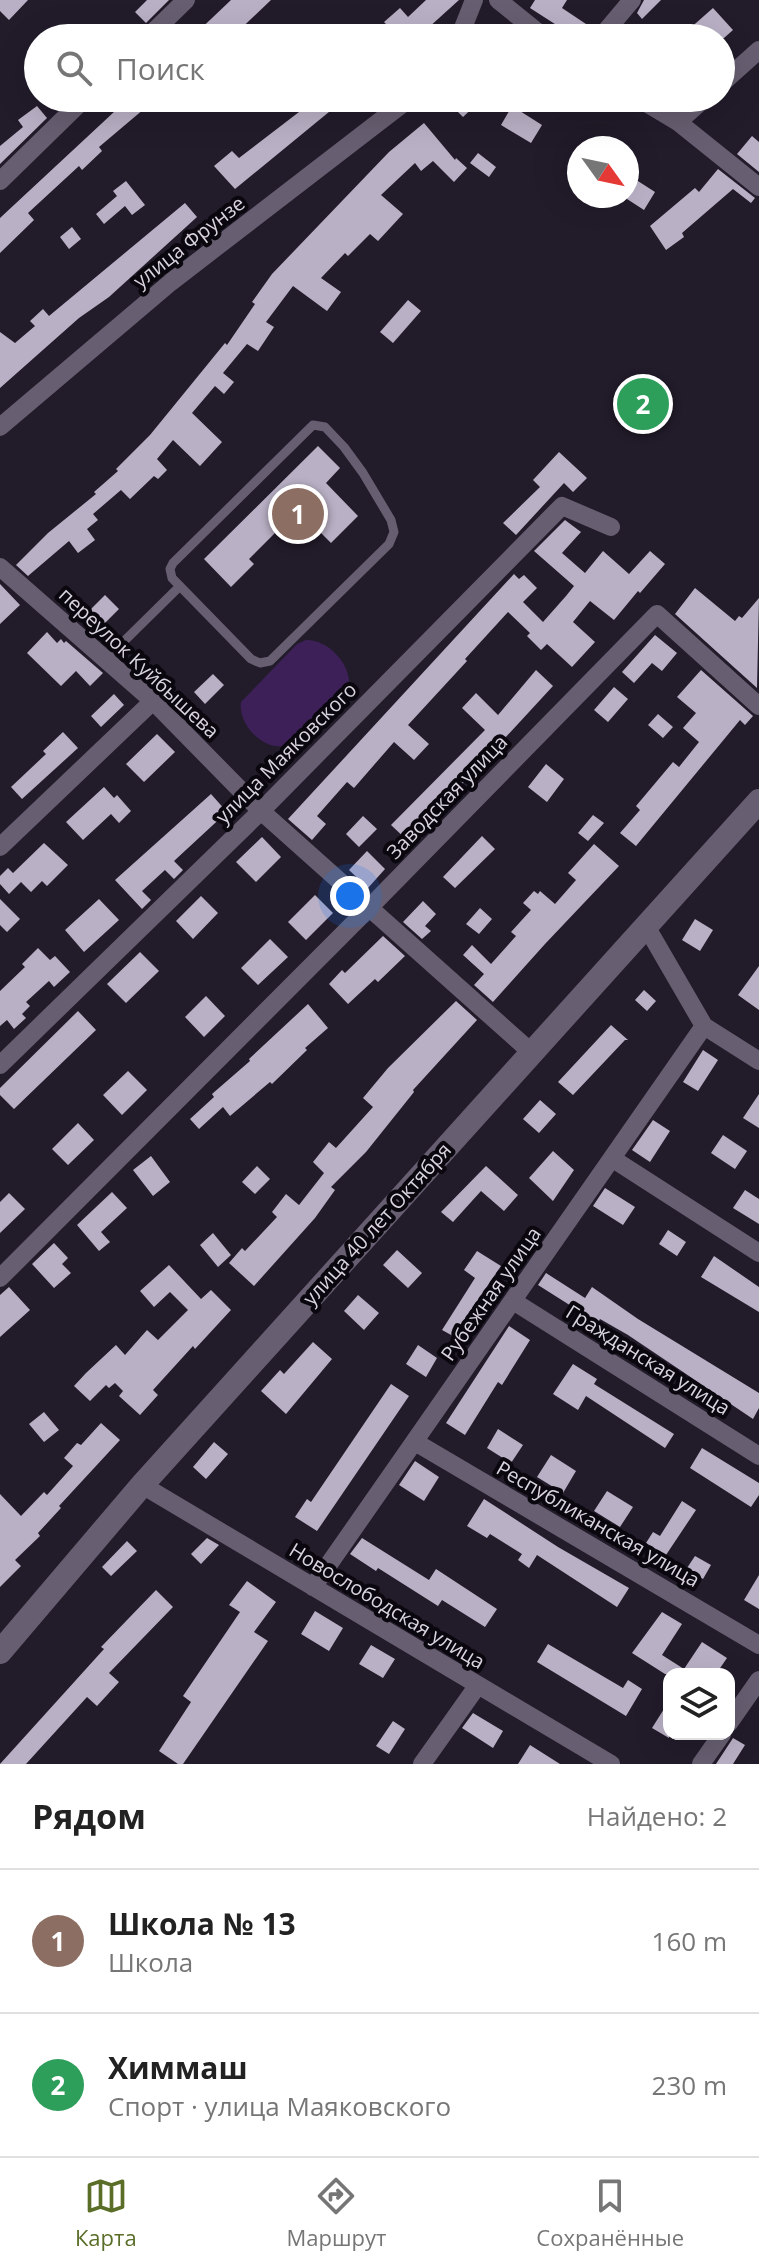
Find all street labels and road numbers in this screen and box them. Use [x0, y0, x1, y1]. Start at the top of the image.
street label: улица Фрунзе [127, 189, 250, 294]
street label: переулок Куйбышева [53, 581, 225, 744]
street label: улица Маяковского [209, 676, 362, 829]
street label: Заводская улица [380, 729, 513, 865]
street label: улица 40 лет Октября [296, 1137, 457, 1311]
street label: Рубежная улица [434, 1221, 547, 1366]
street label: Гражданская улица [561, 1298, 735, 1421]
street label: Республиканская улица [492, 1454, 705, 1593]
street label: Новослободская улица [284, 1536, 490, 1675]

